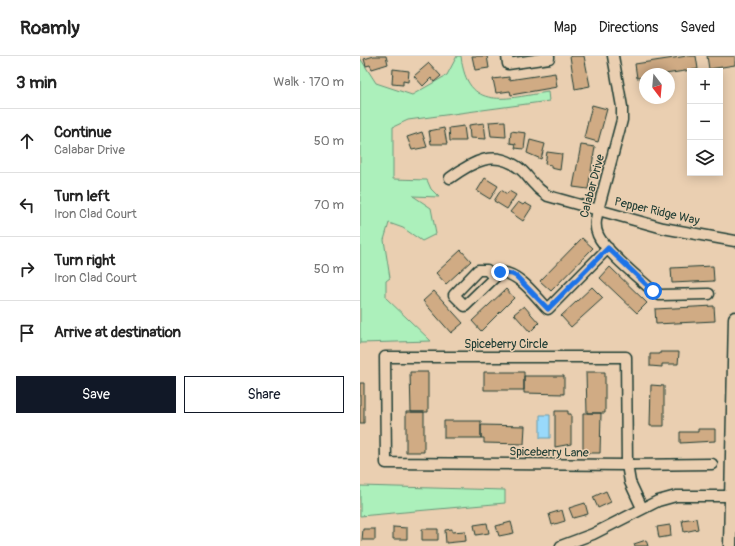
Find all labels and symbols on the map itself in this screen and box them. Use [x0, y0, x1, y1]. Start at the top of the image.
north arrow [639, 68, 675, 104]
street label: Calabar Drive [577, 153, 608, 220]
street label: Pepper Ridge Way [613, 194, 701, 229]
route end [491, 263, 509, 281]
route start [644, 282, 662, 300]
street label: Spiceberry Circle [464, 337, 548, 352]
street label: Spiceberry Lane [509, 444, 589, 461]

